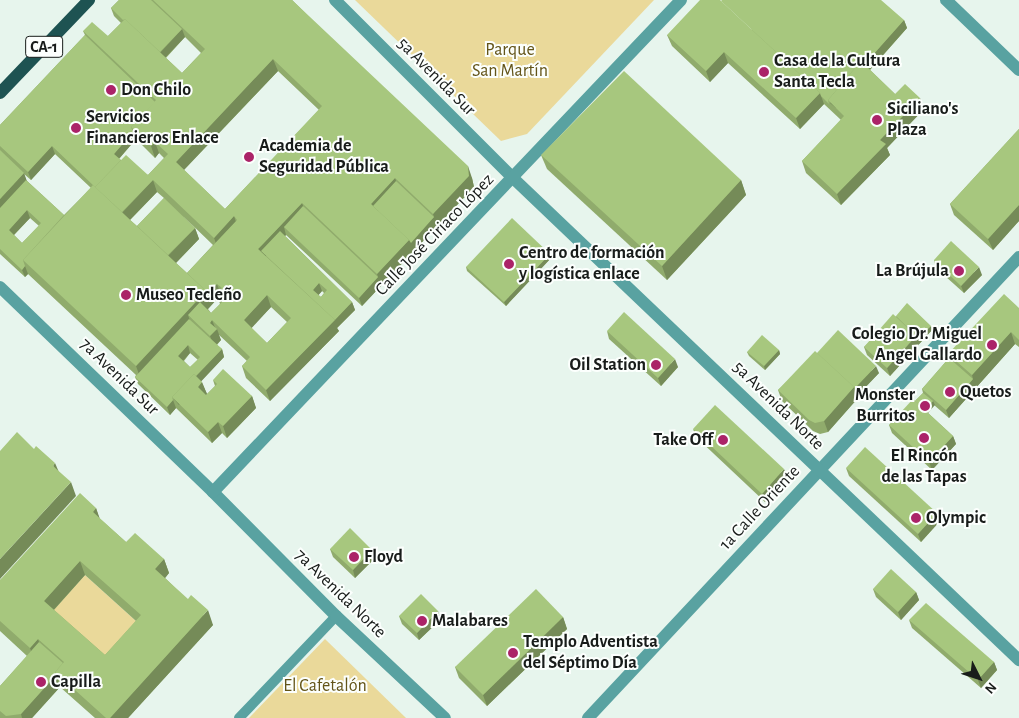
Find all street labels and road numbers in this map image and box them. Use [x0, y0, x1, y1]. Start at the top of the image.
street label: 5a Avenida Sur [392, 33, 480, 121]
road number: CA-1 [24, 34, 64, 61]
street label: Calle José Ciriaco López [371, 169, 499, 301]
street label: 7a Avenida Sur [75, 334, 163, 420]
street label: 5a Avenida Norte [728, 357, 828, 455]
street label: 1a Calle Oriente [715, 461, 805, 555]
street label: 7a Avenida Norte [290, 545, 390, 643]

